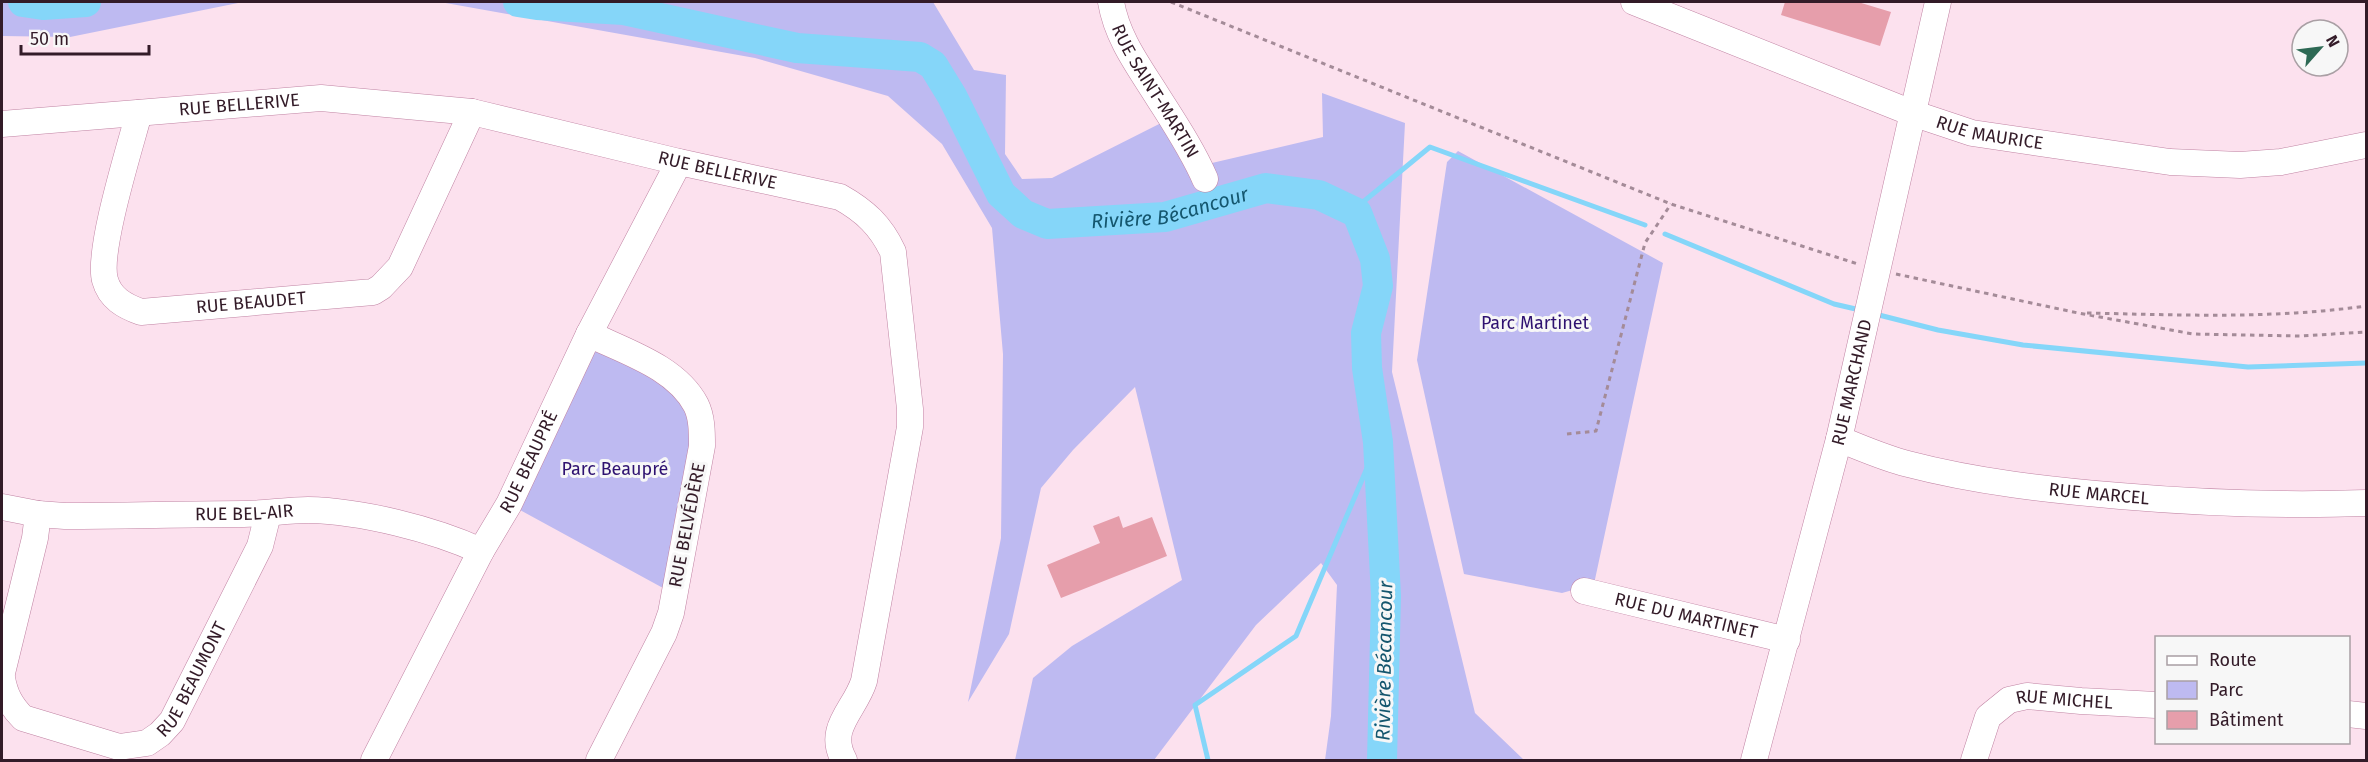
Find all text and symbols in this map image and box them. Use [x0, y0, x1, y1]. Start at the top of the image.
scale bar [21, 18, 148, 56]
north arrow [2290, 18, 2350, 78]
street label: RUE SAINT-MARTIN [1107, 21, 1204, 162]
text: 50 m [30, 28, 69, 50]
text: N [2322, 32, 2344, 50]
street label: RUE BELLERIVE [178, 89, 300, 121]
street label: RUE MAURICE [1933, 111, 2045, 154]
street label: RUE BELLERIVE [656, 146, 779, 194]
water label: Rivière Bécancour [1090, 181, 1252, 233]
street label: RUE BEAUDET [195, 287, 308, 318]
park label: Parc Martinet [1481, 312, 1590, 334]
street label: RUE MARCHAND [1827, 317, 1877, 448]
street label: RUE BEAUPRÉ [495, 407, 562, 517]
park label: Parc Beaupré [562, 458, 668, 480]
street label: RUE BELVÉDÈRE [663, 461, 710, 589]
street label: RUE MARCEL [2048, 478, 2150, 509]
street label: RUE BEL-AIR [195, 500, 294, 525]
water label: Rivière Bécancour [1371, 580, 1397, 741]
street label: RUE DU MARTINET [1612, 588, 1760, 644]
street label: RUE BEAUMONT [152, 617, 231, 742]
legend [2155, 636, 2350, 744]
text: Route [2209, 649, 2257, 671]
text: Parc [2209, 679, 2244, 701]
street label: RUE MICHEL [2014, 685, 2113, 714]
text: Bâtiment [2209, 709, 2284, 731]

